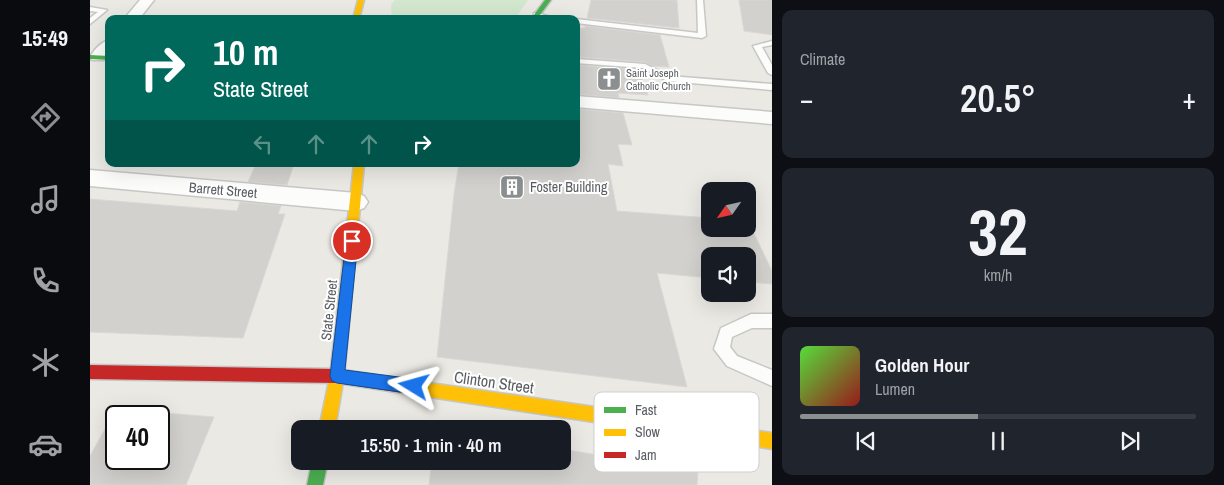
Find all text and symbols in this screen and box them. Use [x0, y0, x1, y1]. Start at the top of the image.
text: 15:49 [22, 23, 68, 53]
text: 10 m [213, 29, 278, 76]
icon: right [130, 35, 195, 100]
text: Climate [800, 48, 845, 70]
church icon: Saint Joseph Catholic Church [596, 66, 622, 92]
place label: Saint Joseph Catholic Church [626, 66, 691, 93]
text: 20.5° [960, 73, 1036, 124]
text: State Street [213, 74, 308, 104]
text: − [800, 80, 813, 118]
text: + [1183, 80, 1196, 118]
icon: directions [28, 100, 63, 135]
icon: left [249, 130, 277, 158]
icon: ahead [302, 130, 330, 158]
icon: ahead [355, 130, 383, 158]
icon: right [408, 130, 436, 158]
building icon: Foster Building [499, 174, 525, 200]
street label: Barrett Street [188, 178, 258, 202]
place label: Foster Building [530, 178, 608, 196]
icon: music [28, 182, 63, 217]
north arrow [701, 182, 756, 238]
map controls [701, 182, 756, 302]
text: 32 [968, 188, 1028, 275]
pin [331, 220, 373, 262]
icon: arrive [338, 227, 366, 255]
button: sound [701, 247, 756, 302]
icon: phone [28, 263, 63, 298]
text: km/h [984, 264, 1012, 286]
street label: State Street [317, 279, 341, 341]
icon: climate [28, 345, 63, 380]
text: Golden Hour [875, 352, 969, 378]
position arrow [387, 359, 439, 411]
street label: Clinton Street [453, 366, 536, 399]
text: Lumen [875, 378, 915, 400]
legend [594, 392, 759, 472]
text: Fast [635, 401, 657, 419]
speed limit sign: 40 [105, 405, 170, 470]
text: Slow [635, 423, 661, 441]
icon: car [28, 427, 63, 462]
icon: previous [852, 427, 880, 455]
icon: pause [984, 427, 1012, 455]
icon: next [1116, 427, 1144, 455]
text: 15:50 · 1 min · 40 m [361, 432, 501, 458]
text: Jam [635, 446, 657, 464]

